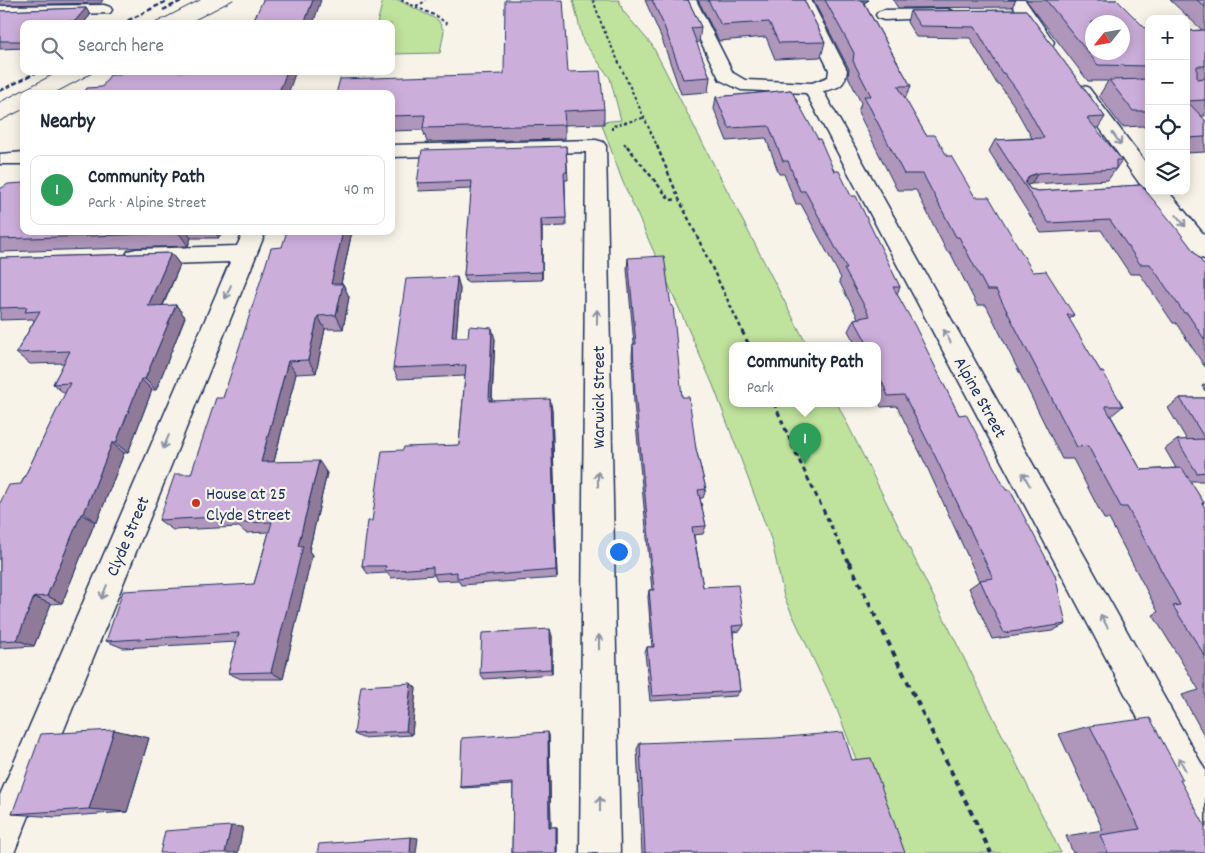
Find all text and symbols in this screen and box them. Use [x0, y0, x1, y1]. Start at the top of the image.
north arrow [1085, 15, 1130, 60]
map controls [1145, 15, 1190, 195]
button: + [1145, 15, 1190, 60]
search box [20, 20, 395, 75]
icon: search [38, 34, 66, 62]
text: Search here [78, 34, 164, 61]
button: − [1145, 60, 1190, 105]
button: locate [1145, 105, 1190, 150]
text: Nearby [40, 108, 95, 138]
one-way arrow [1112, 132, 1122, 146]
button: layers [1145, 150, 1190, 195]
text: Community Path [88, 165, 205, 192]
text: 1 [55, 179, 59, 202]
text: 40 m [344, 179, 374, 202]
text: Park · Alpine Street [88, 192, 206, 215]
one-way arrow [1175, 214, 1186, 227]
one-way arrow [223, 284, 233, 299]
one-way arrow [592, 309, 602, 326]
one-way arrow [942, 330, 952, 344]
popup [729, 342, 881, 407]
street label: Warwick Street [588, 345, 613, 448]
text: Community Path [747, 350, 863, 377]
street label: Alpine Street [946, 353, 1012, 444]
text: Park [747, 377, 774, 400]
pin: 1 [789, 423, 821, 464]
one-way arrow [161, 434, 170, 449]
one-way arrow [593, 472, 603, 488]
one-way arrow [1020, 472, 1030, 487]
place label: House at 25 Clyde Street [206, 483, 291, 529]
street label: Clyde Street [101, 493, 157, 581]
marker: House at 25 Clyde Street [190, 497, 202, 509]
your location [606, 539, 632, 565]
one-way arrow [98, 584, 108, 599]
one-way arrow [1098, 615, 1108, 629]
one-way arrow [594, 634, 604, 650]
one-way arrow [1176, 757, 1186, 772]
one-way arrow [595, 797, 605, 813]

